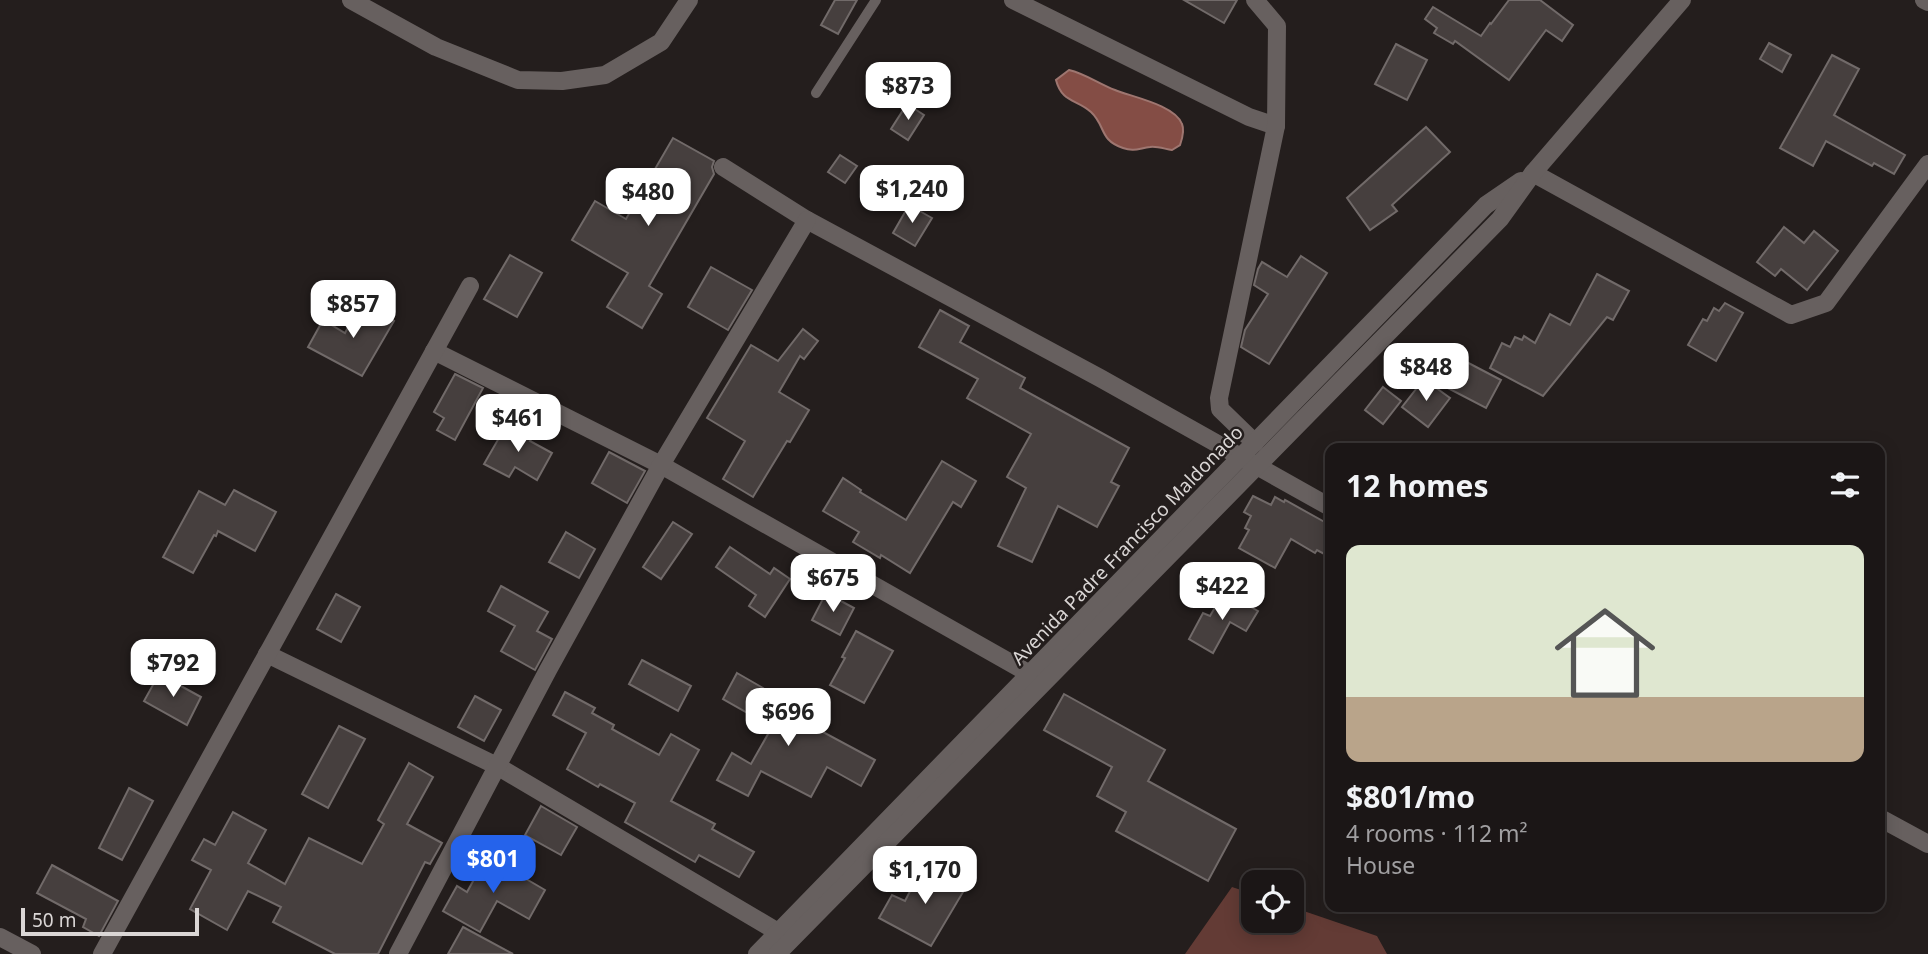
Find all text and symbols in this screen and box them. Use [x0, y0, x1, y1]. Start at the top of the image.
pin: $873 [867, 62, 949, 122]
text: $873 [882, 69, 934, 101]
pin: $1,240 [855, 166, 969, 225]
pin: $480 [607, 168, 689, 228]
text: $1,240 [876, 172, 948, 204]
text: $480 [622, 175, 674, 207]
pin: $857 [312, 280, 394, 340]
text: $857 [327, 287, 379, 319]
pin: $848 [1385, 344, 1467, 403]
text: $848 [1400, 350, 1452, 382]
pin: $461 [477, 394, 559, 454]
text: $461 [492, 401, 544, 433]
street label: Avenida Padre Francisco Maldonado [1005, 420, 1249, 670]
text: 12 homes [1346, 465, 1489, 506]
icon: filters [1826, 466, 1864, 504]
pin: $675 [792, 554, 874, 614]
text: $675 [807, 561, 859, 593]
pin: $422 [1181, 562, 1263, 622]
text: $422 [1196, 569, 1248, 601]
icon: home [1542, 590, 1668, 716]
pin: $792 [132, 640, 214, 699]
text: $792 [147, 646, 199, 678]
pin: $696 [747, 688, 829, 748]
text: $696 [762, 695, 814, 727]
text: $801/mo [1346, 776, 1475, 817]
text: 4 rooms · 112 m² [1346, 817, 1528, 849]
pin: $801 [452, 836, 534, 895]
text: $801 [467, 842, 519, 874]
pin: $1,170 [868, 846, 982, 906]
text: House [1346, 849, 1415, 881]
text: $1,170 [889, 853, 961, 885]
map controls [1241, 870, 1304, 933]
button: locate [1241, 870, 1304, 933]
scale bar [21, 905, 200, 937]
text: 50 m [32, 907, 76, 933]

